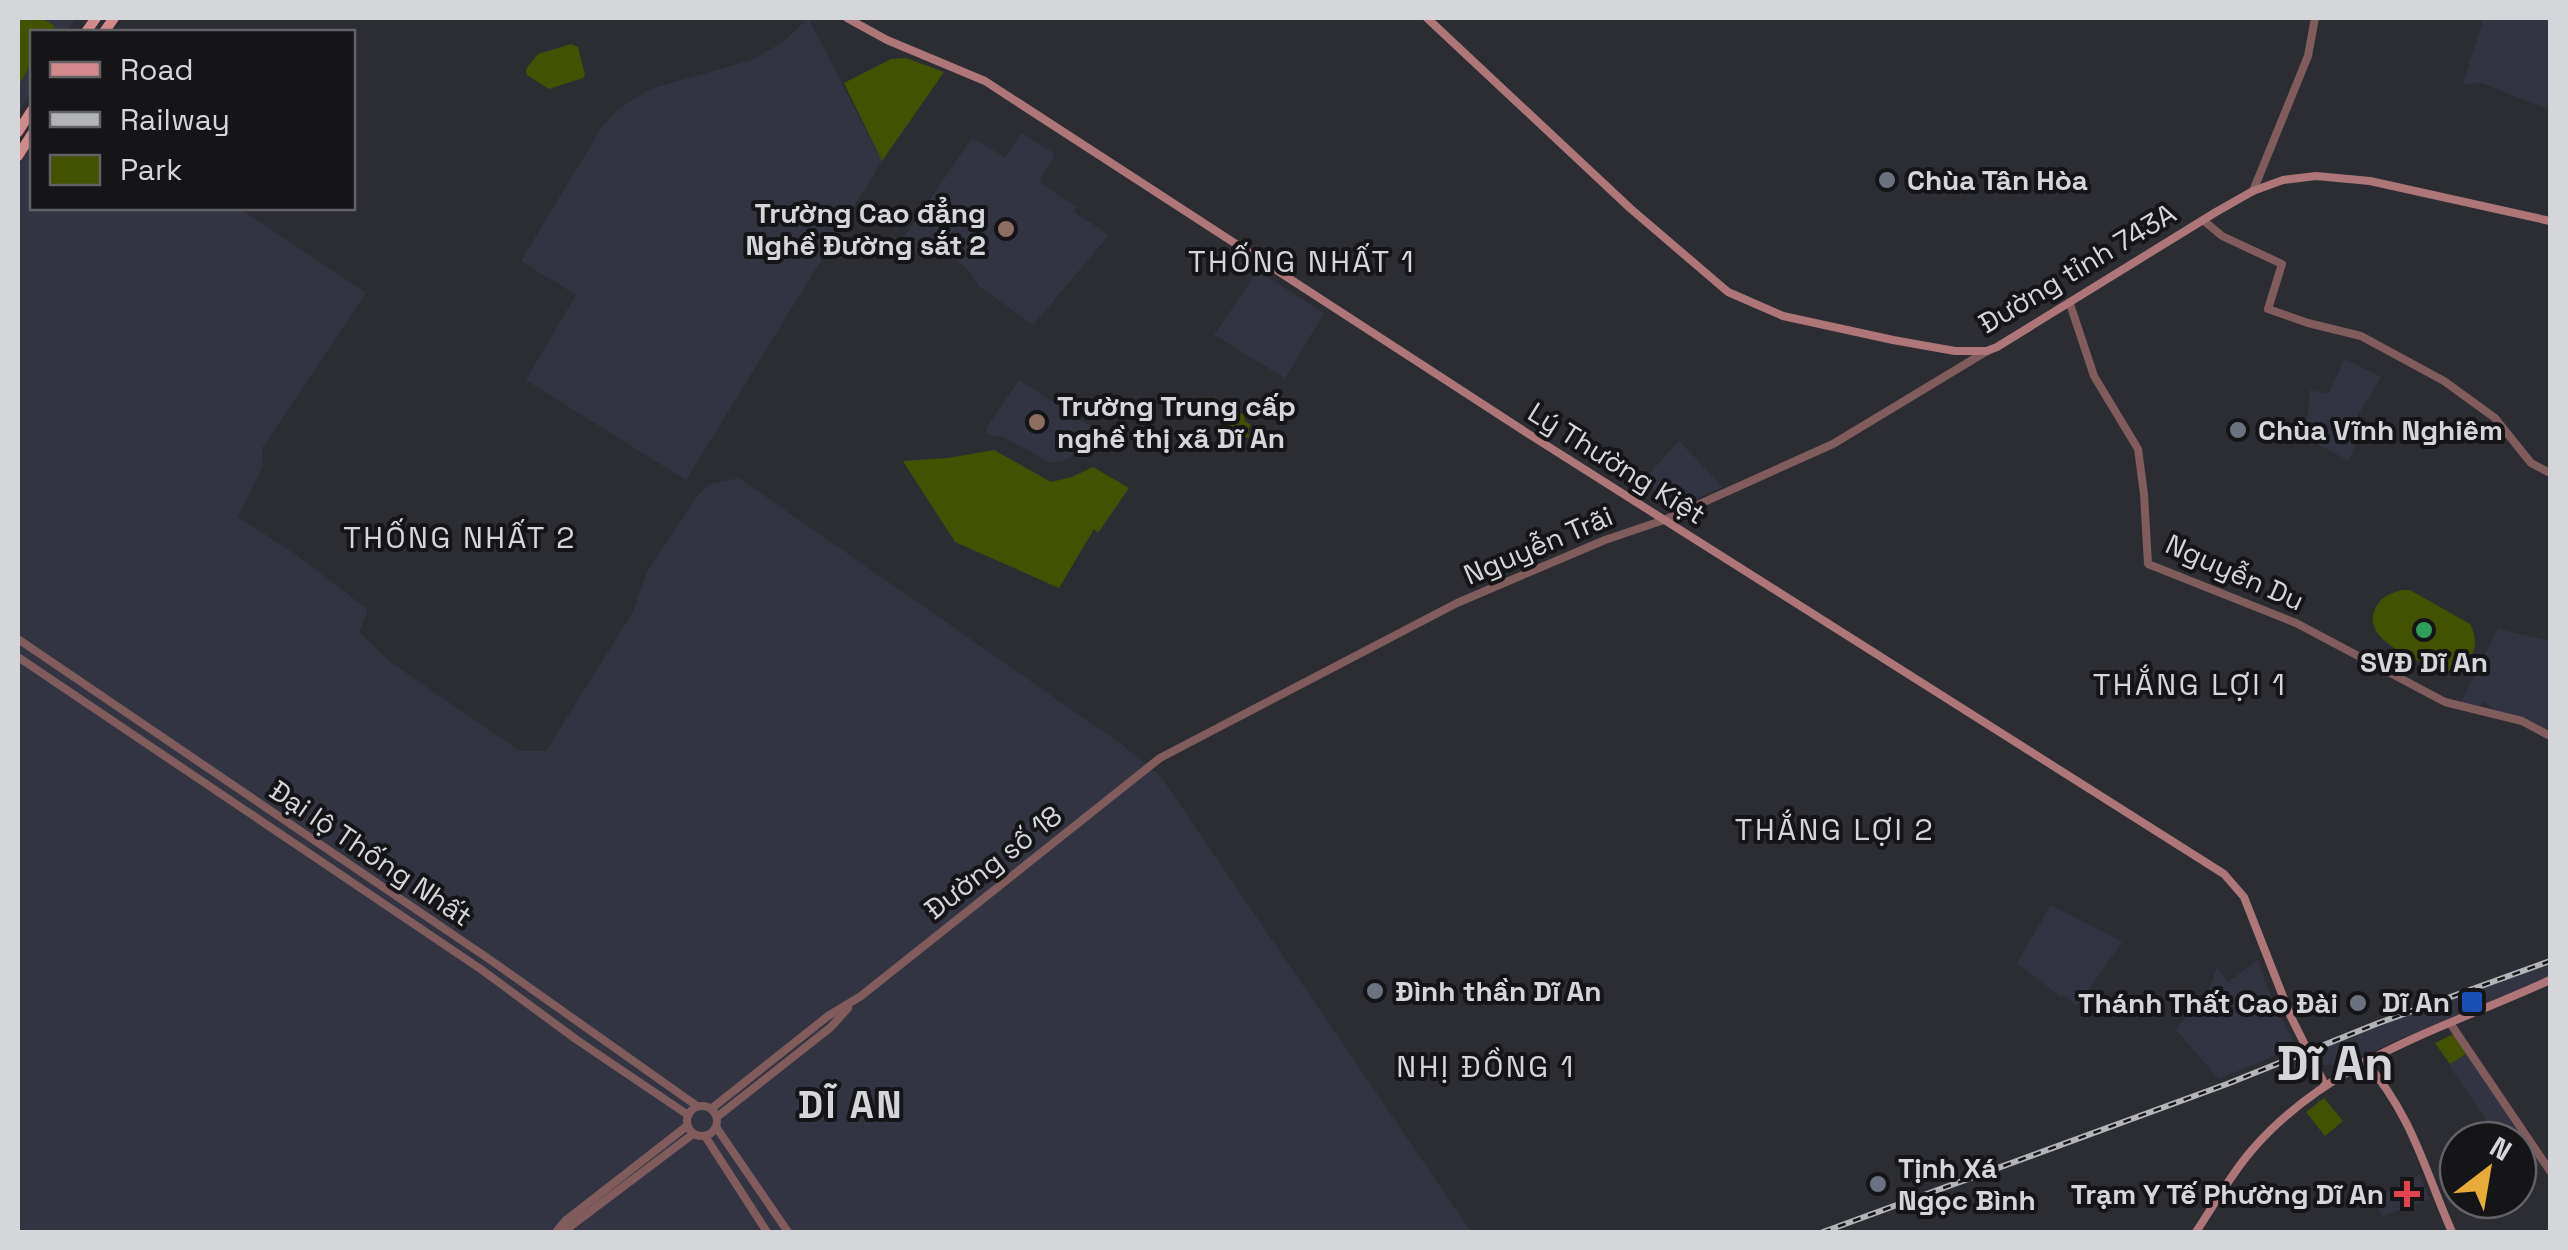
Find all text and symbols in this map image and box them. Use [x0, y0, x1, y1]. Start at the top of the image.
legend [30, 30, 355, 210]
text: Road [120, 50, 194, 89]
text: Railway [120, 100, 230, 139]
text: Park [120, 150, 182, 189]
place label: Chùa Tân Hòa [1907, 162, 2088, 198]
marker: Chùa Tân Hòa [1876, 169, 1898, 191]
place label: Trường Cao đẳng Nghề Đường sắt 2 [746, 195, 986, 263]
street label: Đường tỉnh 743A [1972, 195, 2182, 341]
marker: Trường Cao đẳng Nghề Đường sắt 2 [995, 218, 1017, 240]
district label: THỐNG NHẤT 1 [1188, 242, 1416, 281]
place label: Trường Trung cấp nghề thị xã Dĩ An [1057, 388, 1296, 456]
street label: Lý Thường Kiệt [1521, 394, 1713, 532]
marker: Trường Trung cấp nghề thị xã Dĩ An [1026, 411, 1048, 433]
place label: Chùa Vĩnh Nghiêm [2258, 412, 2503, 448]
marker: Chùa Vĩnh Nghiêm [2227, 419, 2249, 441]
street label: Nguyễn Trãi [1458, 497, 1618, 593]
district label: THỐNG NHẤT 2 [343, 518, 577, 557]
street label: Nguyễn Du [2160, 526, 2310, 618]
marker: SVĐ Dĩ An [2413, 619, 2435, 641]
place label: SVĐ Dĩ An [2360, 644, 2488, 680]
district label: THẮNG LỢI 1 [2093, 664, 2287, 704]
street label: Đại lộ Thống Nhất [263, 772, 479, 934]
street label: Đường số 18 [917, 797, 1069, 927]
district label: THẮNG LỢI 2 [1735, 809, 1935, 849]
place label: Đình thần Dĩ An [1395, 973, 1601, 1009]
marker: Đình thần Dĩ An [1364, 980, 1386, 1002]
place label: Dĩ An [2382, 984, 2450, 1020]
place label: Thánh Thất Cao Đài [2078, 985, 2338, 1021]
marker: Dĩ An [2459, 989, 2485, 1015]
marker: Thánh Thất Cao Đài [2347, 992, 2369, 1014]
district label: Dĩ An [2277, 1033, 2393, 1094]
district label: NHỊ ĐỒNG 1 [1396, 1047, 1576, 1086]
district label: DĨ AN [798, 1081, 904, 1129]
north arrow [2438, 1120, 2538, 1220]
text: N [2484, 1128, 2518, 1169]
place label: Tịnh Xá Ngọc Bình [1898, 1150, 2036, 1218]
marker: Tịnh Xá Ngọc Bình [1867, 1173, 1889, 1195]
place label: Trạm Y Tế Phường Dĩ An [2071, 1176, 2384, 1212]
marker: Trạm Y Tế Phường Dĩ An [2394, 1181, 2420, 1207]

